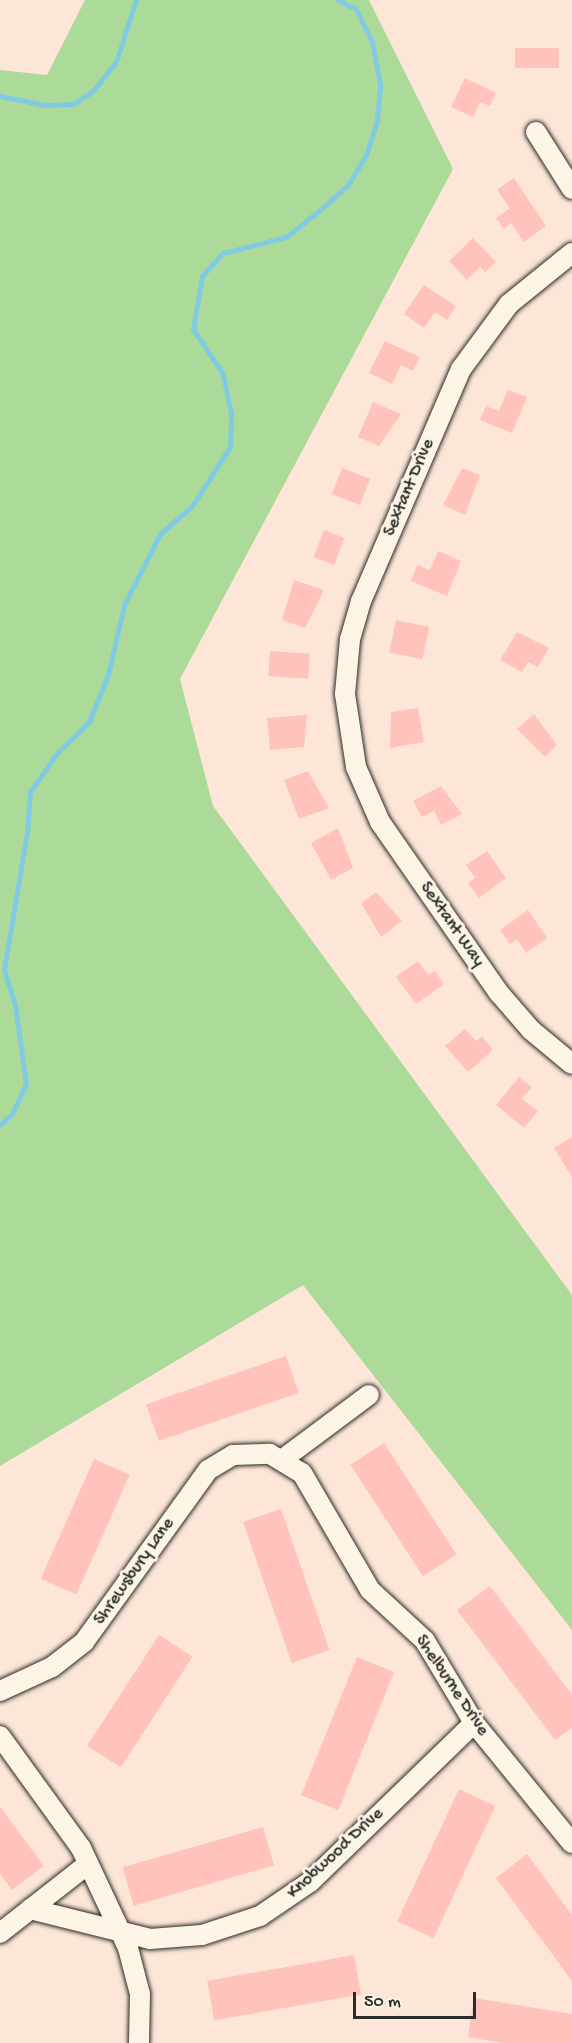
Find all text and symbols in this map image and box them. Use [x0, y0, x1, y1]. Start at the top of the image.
street label: Sextant Drive [380, 436, 440, 540]
street label: Sextant Way [414, 878, 488, 972]
street label: Shrewsbury Lane [90, 1514, 180, 1630]
street label: Shelburne Drive [409, 1631, 493, 1741]
street label: Knobwood Drive [283, 1804, 389, 1904]
scale bar [356, 1980, 479, 2018]
text: 50 m [364, 1992, 401, 2013]

